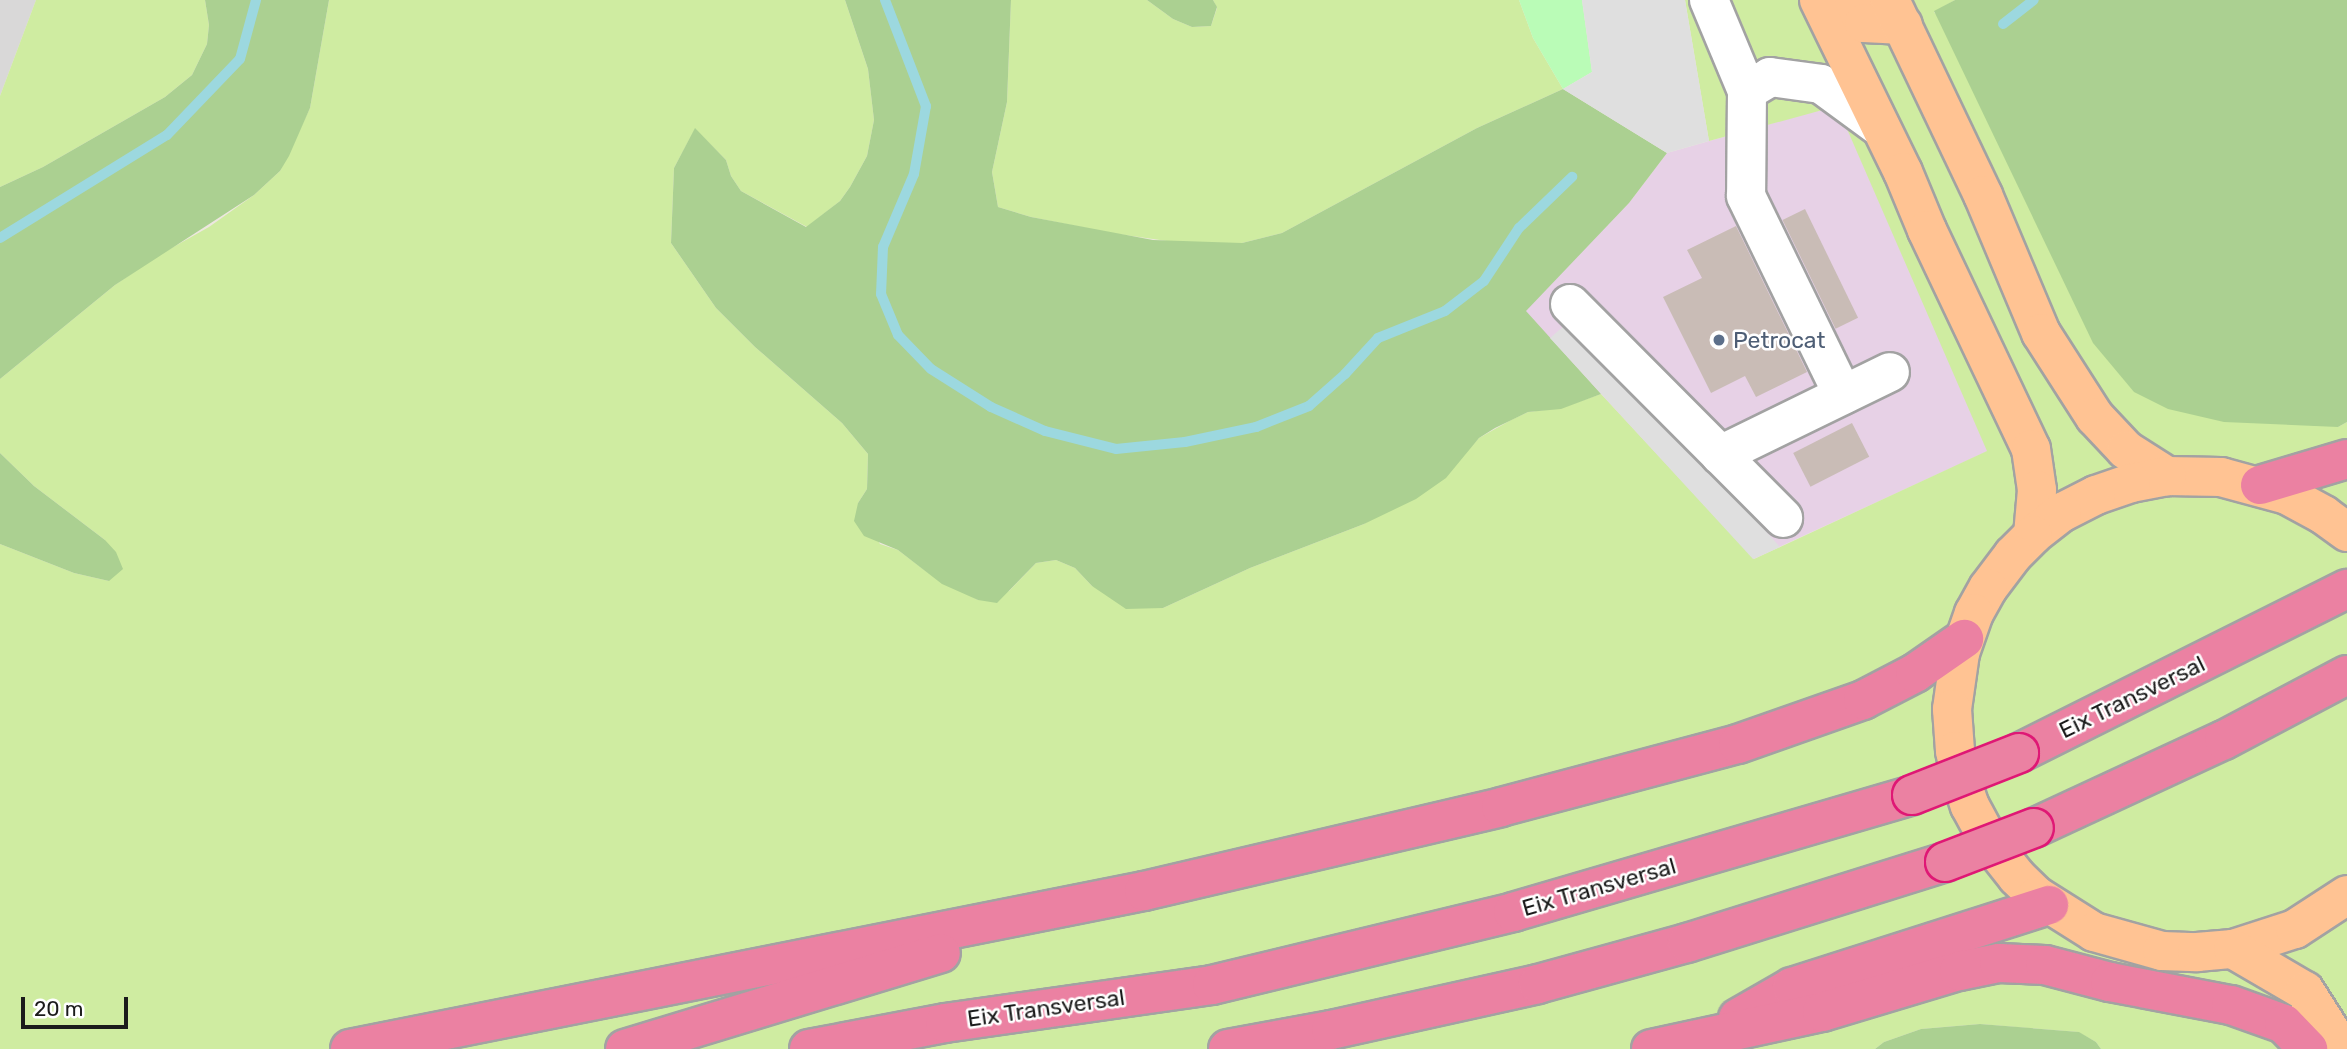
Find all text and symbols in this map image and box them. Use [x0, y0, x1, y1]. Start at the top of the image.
place label: Petrocat [1733, 326, 1825, 354]
marker: Petrocat [1711, 332, 1727, 348]
street label: Eix Transversal [2054, 650, 2210, 744]
street label: Eix Transversal [1519, 852, 1679, 922]
scale bar [24, 982, 131, 1026]
street label: Eix Transversal [965, 983, 1127, 1033]
text: 20 m [34, 996, 83, 1021]

